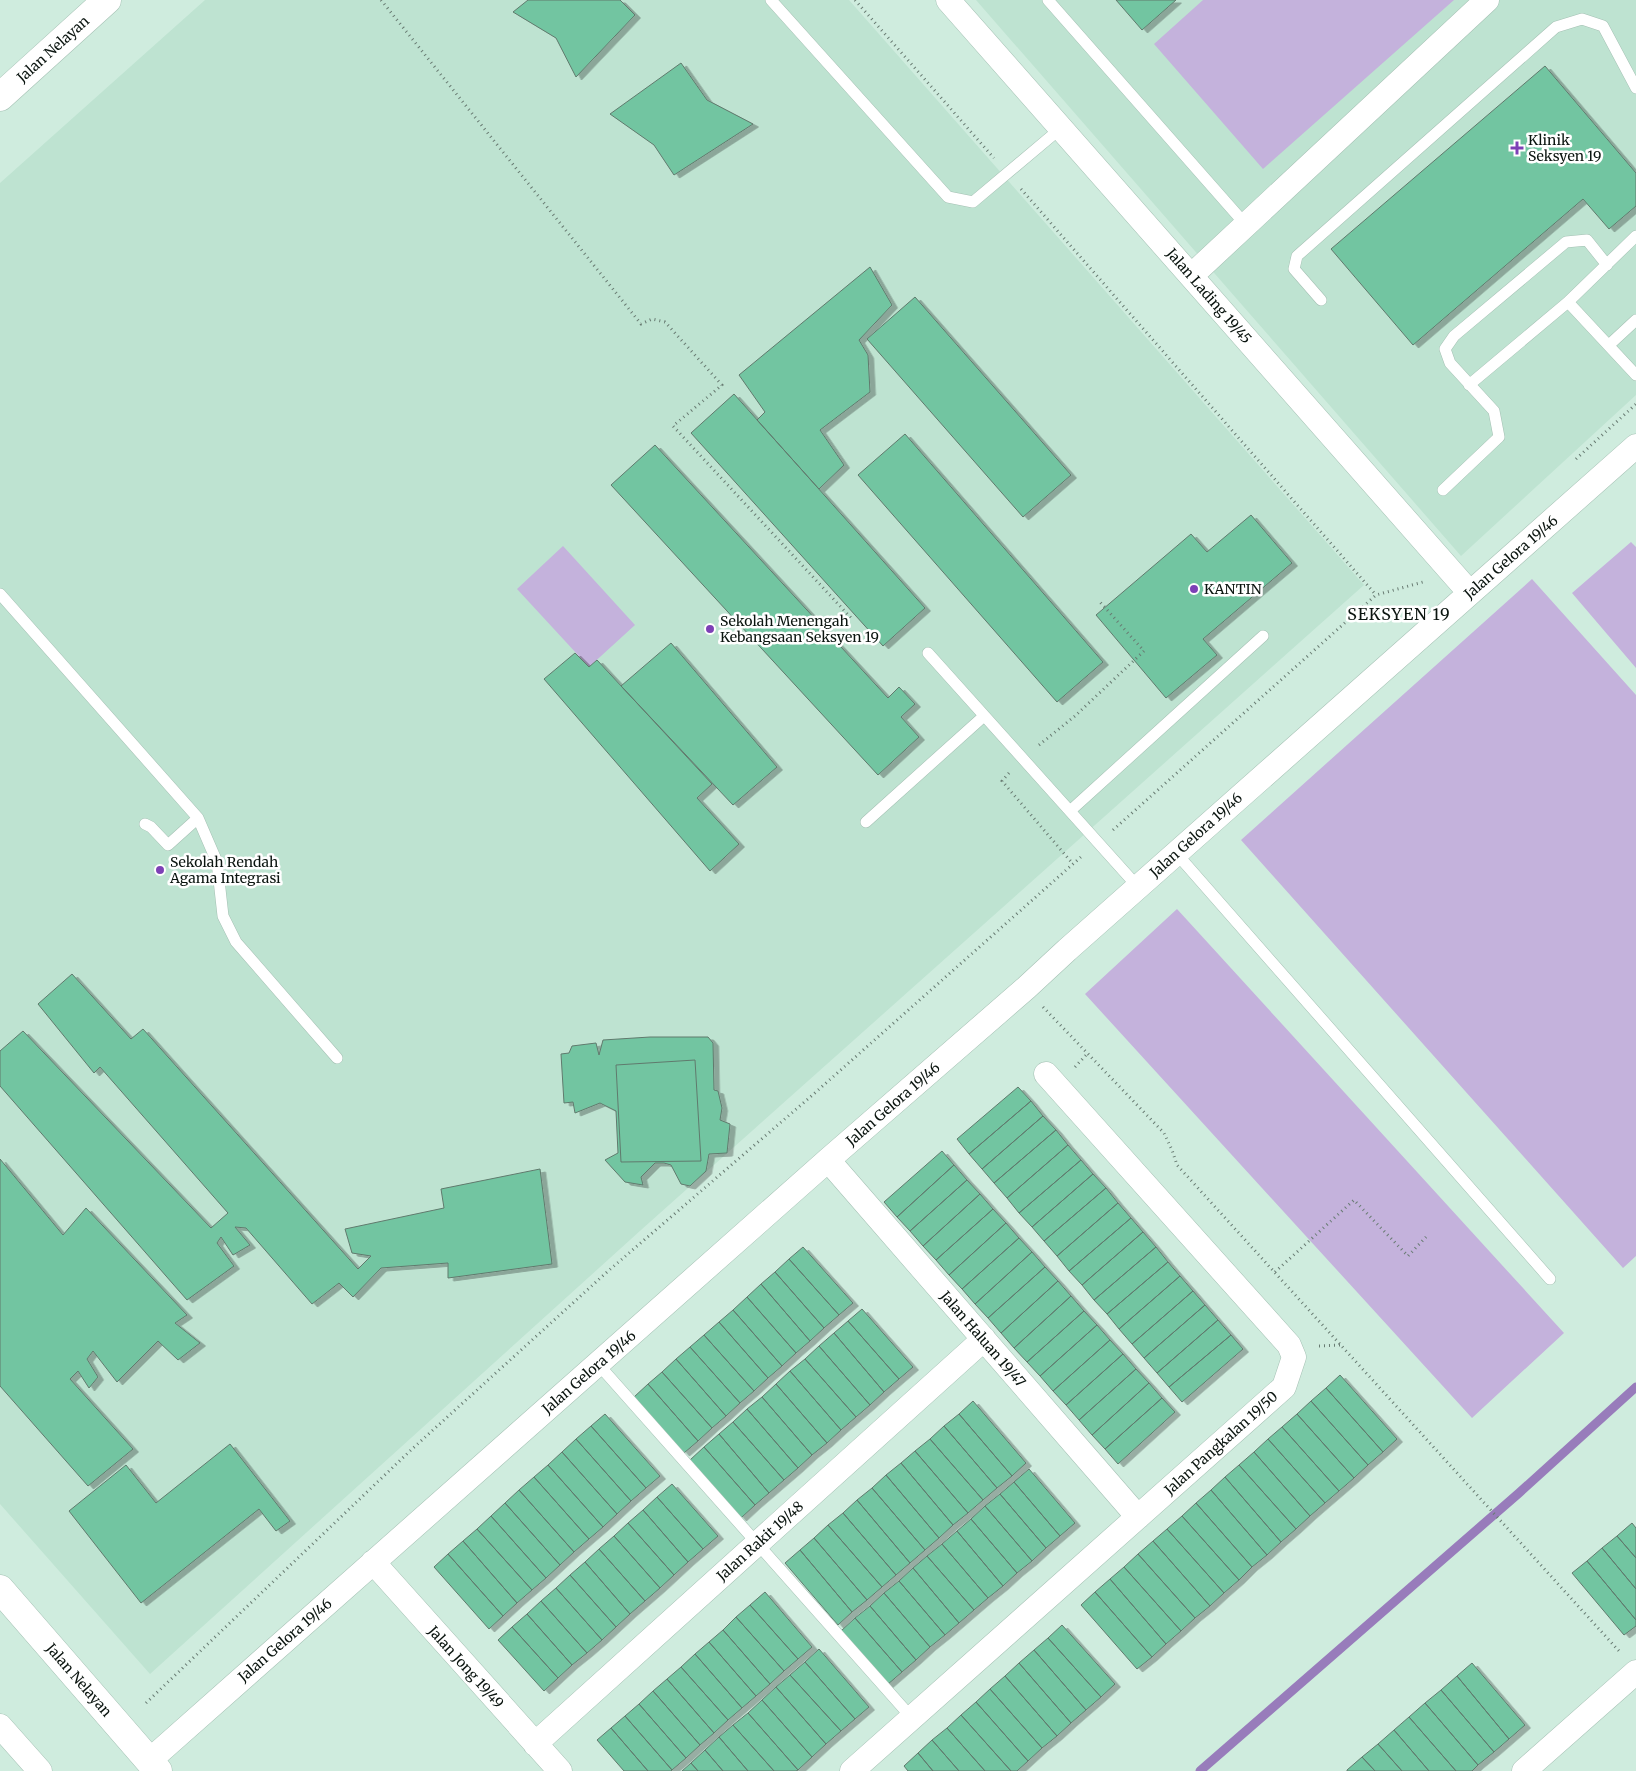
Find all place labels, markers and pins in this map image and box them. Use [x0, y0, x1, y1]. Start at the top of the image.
place label: Klinik Seksyen 19 [1528, 131, 1601, 165]
marker: Klinik Seksyen 19 [1510, 141, 1524, 155]
place label: KANTIN [1204, 580, 1262, 598]
marker: KANTIN [1188, 583, 1200, 595]
place label: Sekolah Menengah Kebangsaan Seksyen 19 [720, 612, 879, 646]
marker: Sekolah Menengah Kebangsaan Seksyen 19 [704, 623, 716, 635]
place label: Sekolah Rendah Agama Integrasi [169, 853, 281, 887]
marker: Sekolah Rendah Agama Integrasi [154, 864, 166, 876]

